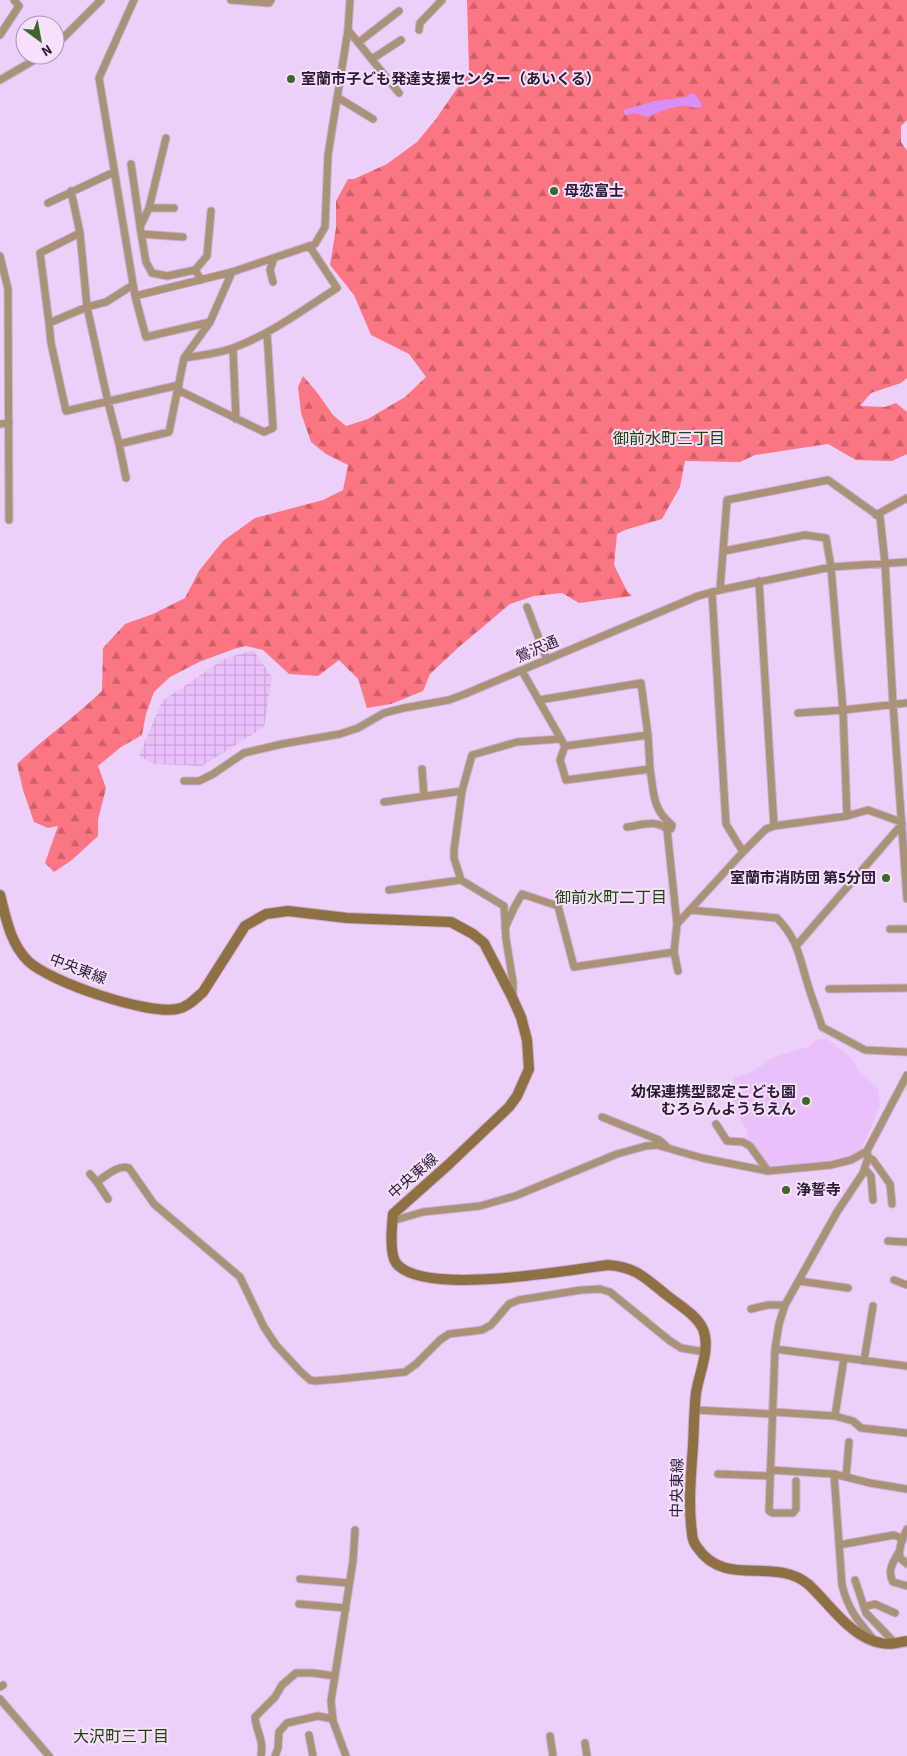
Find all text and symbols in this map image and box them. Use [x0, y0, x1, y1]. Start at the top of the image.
north arrow [15, 15, 65, 65]
text: N [37, 39, 56, 61]
place label: 室蘭市子ども発達支援センター（あいくる） [301, 69, 601, 90]
marker: 室蘭市子ども発達支援センター（あいくる） [285, 73, 297, 85]
place label: 母恋富士 [564, 181, 624, 202]
marker: 母恋富士 [548, 185, 560, 197]
district label: 御前水町三丁目 [613, 428, 725, 450]
street label: 鶯沢通 [512, 631, 562, 668]
place label: 室蘭市消防団 第5分団 [730, 868, 876, 889]
marker: 室蘭市消防団 第5分団 [880, 872, 892, 884]
district label: 御前水町二丁目 [555, 887, 667, 909]
street label: 中央東線 [46, 949, 110, 990]
place label: 幼保連携型認定こども園 むろらんようちえん [631, 1082, 796, 1120]
marker: 幼保連携型認定こども園 むろらんようちえん [800, 1095, 812, 1107]
street label: 中央東線 [384, 1149, 443, 1204]
place label: 浄誓寺 [796, 1180, 841, 1201]
marker: 浄誓寺 [780, 1184, 792, 1196]
street label: 中央東線 [666, 1458, 689, 1518]
district label: 大沢町三丁目 [73, 1726, 169, 1748]

